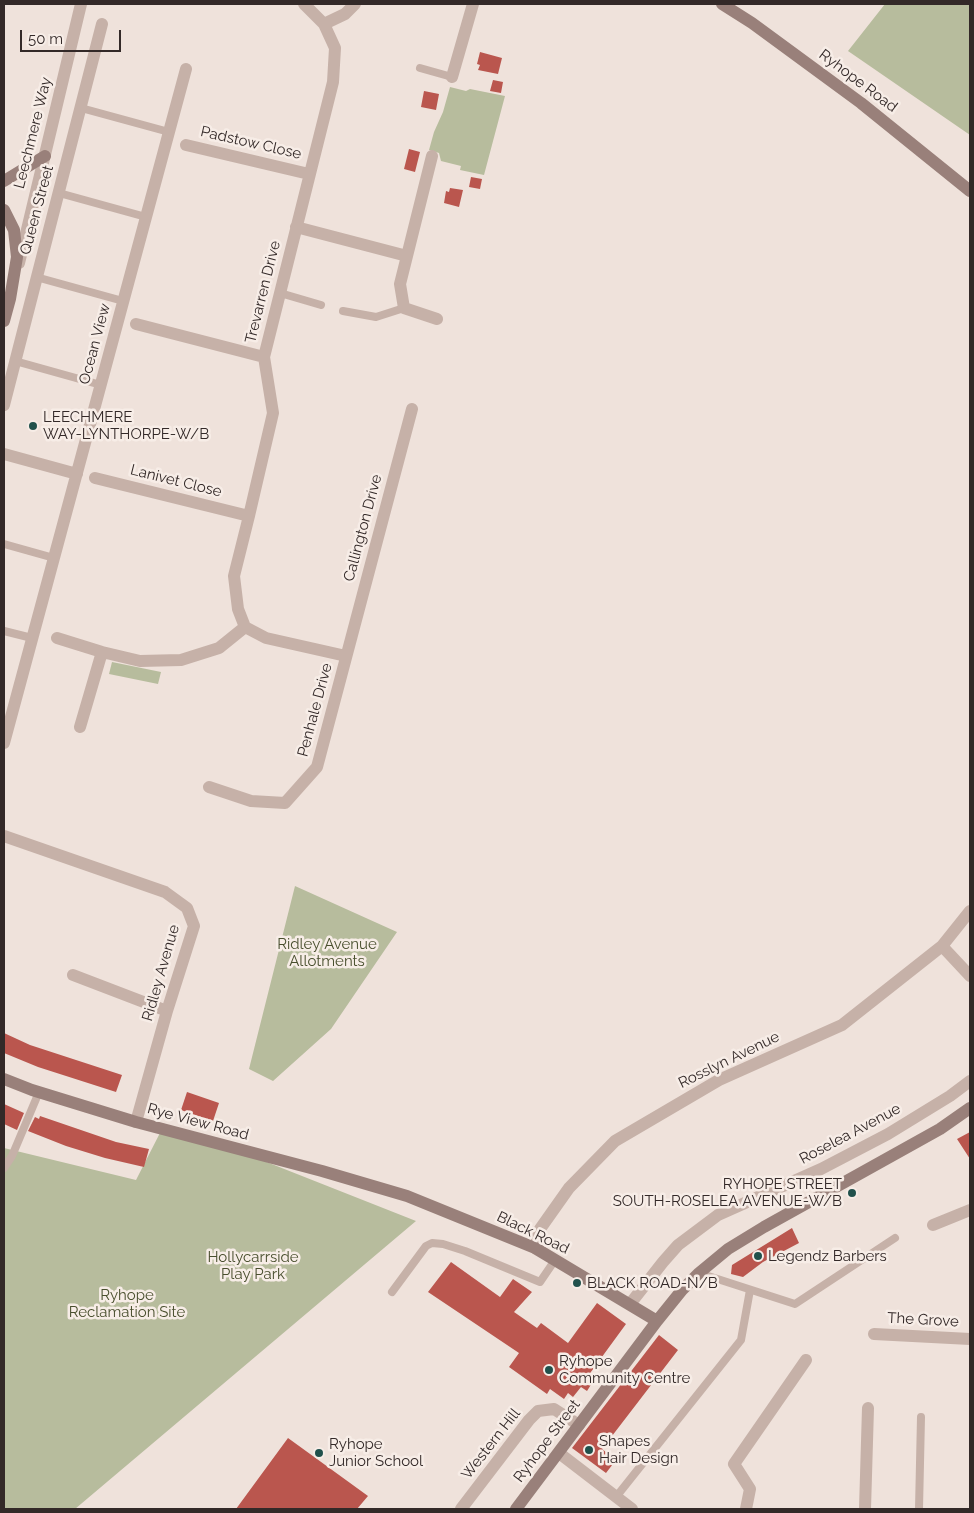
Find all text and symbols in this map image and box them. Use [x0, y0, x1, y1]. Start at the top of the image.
scale bar [22, 20, 124, 52]
text: 50 m [28, 30, 63, 48]
street label: Ryhope Road [815, 46, 901, 116]
street label: Leechmere Way [10, 75, 56, 191]
street label: Padstow Close [199, 123, 303, 163]
street label: Queen Street [16, 163, 58, 257]
street label: Trevarren Drive [242, 239, 284, 345]
street label: Ocean View [76, 301, 114, 387]
place label: LEECHMERE WAY-LYNTHORPE-W/B [43, 408, 209, 443]
marker: LEECHMERE WAY-LYNTHORPE-W/B [27, 420, 39, 432]
street label: Lanivet Close [128, 461, 224, 501]
street label: Callington Drive [340, 473, 386, 583]
street label: Penhale Drive [294, 661, 336, 759]
street label: Ridley Avenue [139, 923, 183, 1023]
park label: Ridley Avenue Allotments [277, 935, 377, 970]
street label: Rosslyn Avenue [676, 1028, 782, 1092]
street label: Rye View Road [145, 1100, 251, 1144]
street label: Roselea Avenue [796, 1100, 904, 1168]
place label: RYHOPE STREET SOUTH-ROSELEA AVENUE-W/B [613, 1175, 842, 1210]
marker: RYHOPE STREET SOUTH-ROSELEA AVENUE-W/B [846, 1187, 858, 1199]
street label: Black Road [494, 1208, 572, 1258]
place label: Legendz Barbers [768, 1247, 887, 1265]
park label: Hollycarrside Play Park [207, 1248, 299, 1283]
marker: Legendz Barbers [752, 1250, 764, 1262]
place label: BLACK ROAD-N/B [587, 1274, 718, 1292]
marker: BLACK ROAD-N/B [571, 1277, 583, 1289]
park label: Ryhope Reclamation Site [69, 1286, 185, 1321]
street label: The Grove [887, 1309, 959, 1331]
place label: Ryhope Community Centre [559, 1352, 690, 1387]
marker: Ryhope Community Centre [543, 1364, 555, 1376]
street label: Ryhope Street [510, 1396, 584, 1486]
street label: Western Hill [458, 1405, 524, 1483]
place label: Shapes Hair Design [599, 1432, 679, 1467]
place label: Ryhope Junior School [329, 1435, 423, 1470]
marker: Shapes Hair Design [583, 1444, 595, 1456]
marker: Ryhope Junior School [313, 1447, 325, 1459]

